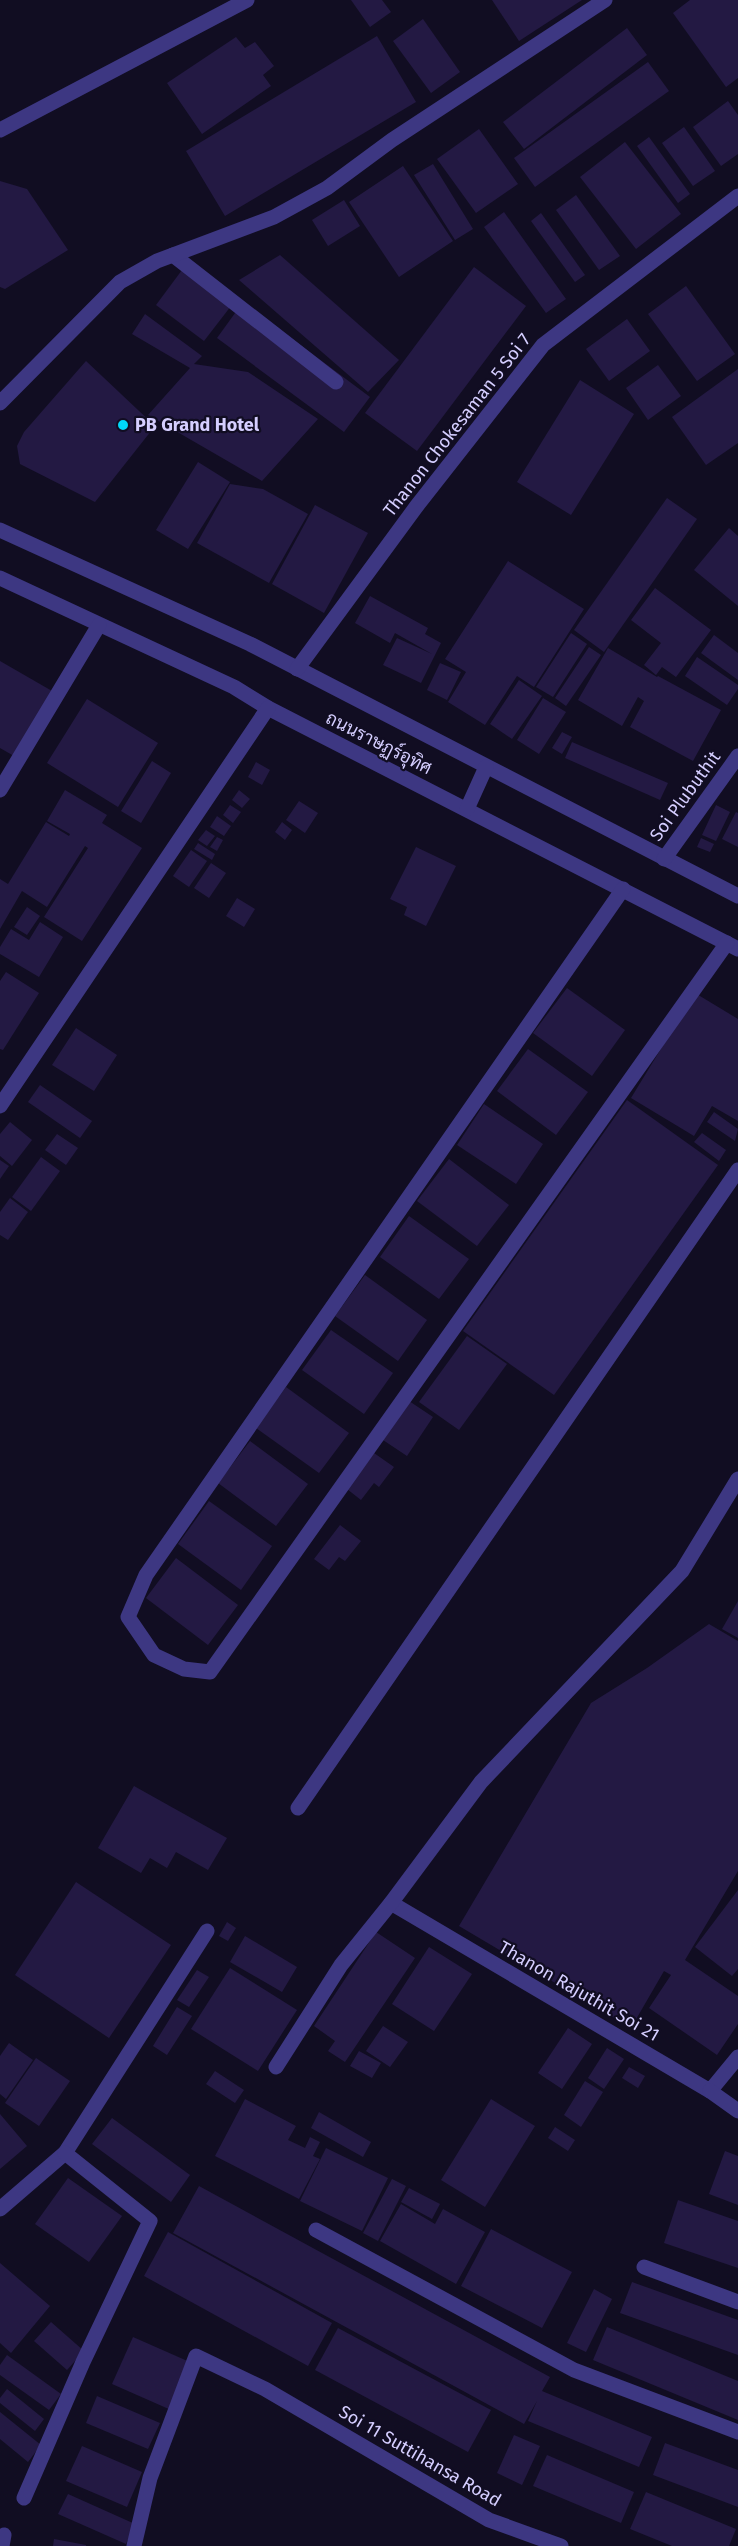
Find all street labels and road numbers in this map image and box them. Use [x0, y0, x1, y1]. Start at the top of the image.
street label: Thanon Chokesaman 5 Soi 7 [379, 329, 535, 521]
street label: ถนนราษฏร์อุทิศ [322, 705, 437, 780]
street label: Soi Plubuthit [645, 746, 725, 845]
street label: Thanon Rajuthit Soi 21 [495, 1936, 663, 2046]
street label: Soi 11 Suttihansa Road [335, 2401, 505, 2511]

